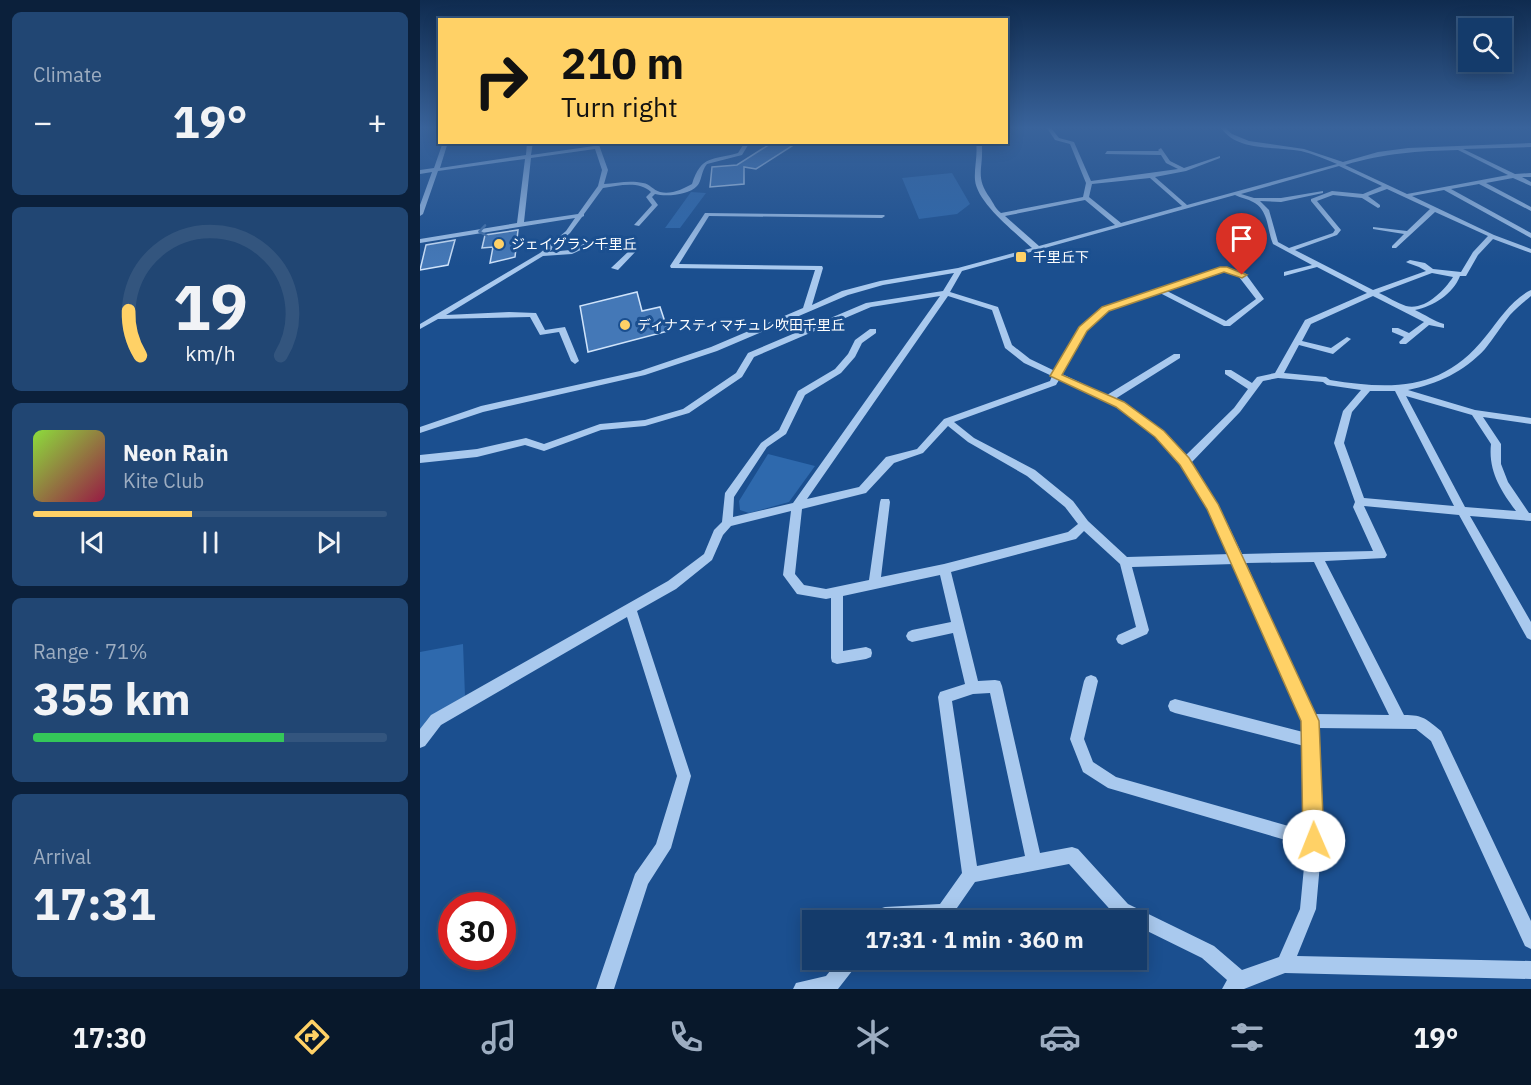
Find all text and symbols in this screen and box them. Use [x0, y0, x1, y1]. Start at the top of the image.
map controls [1458, 18, 1512, 72]
button: search [1458, 18, 1512, 72]
text: 210 m [561, 36, 684, 91]
icon: right [462, 42, 540, 120]
text: Climate [33, 61, 102, 88]
text: Turn right [561, 89, 678, 124]
text: 19° [172, 92, 248, 150]
text: − [33, 100, 53, 143]
text: + [367, 100, 387, 143]
pin [1216, 213, 1267, 275]
icon: arrive [1225, 222, 1258, 255]
one-way arrow [478, 224, 488, 237]
place label: ジェイグラン千里丘 [511, 235, 637, 253]
marker: ジェイグラン千里丘 [492, 237, 506, 251]
place label: 千里丘下 [1033, 248, 1089, 266]
marker: 千里丘下 [1014, 250, 1028, 264]
text: 19 [173, 266, 247, 347]
place label: ディナスティマチュレ吹田千里丘 [637, 316, 845, 334]
marker: ディナスティマチュレ吹田千里丘 [618, 318, 632, 332]
text: km/h [185, 340, 235, 368]
text: Neon Rain [123, 438, 229, 467]
text: Kite Club [123, 467, 204, 494]
icon: previous [76, 526, 109, 559]
icon: pause [194, 526, 227, 559]
icon: next [312, 526, 345, 559]
text: Range · 71% [33, 638, 148, 665]
text: 355 km [33, 669, 191, 727]
position arrow [1282, 809, 1346, 873]
text: Arrival [33, 843, 91, 870]
text: 17:31 [33, 874, 156, 932]
speed limit sign: 30 [438, 892, 516, 970]
text: 17:31 · 1 min · 360 m [865, 925, 1084, 954]
icon: directions [291, 1016, 333, 1058]
icon: music [478, 1016, 520, 1058]
icon: phone [665, 1016, 707, 1058]
icon: climate [852, 1016, 894, 1058]
icon: car [1039, 1016, 1081, 1058]
icon: filters [1226, 1016, 1268, 1058]
text: 17:30 [73, 1020, 146, 1055]
text: 19° [1413, 1020, 1458, 1055]

